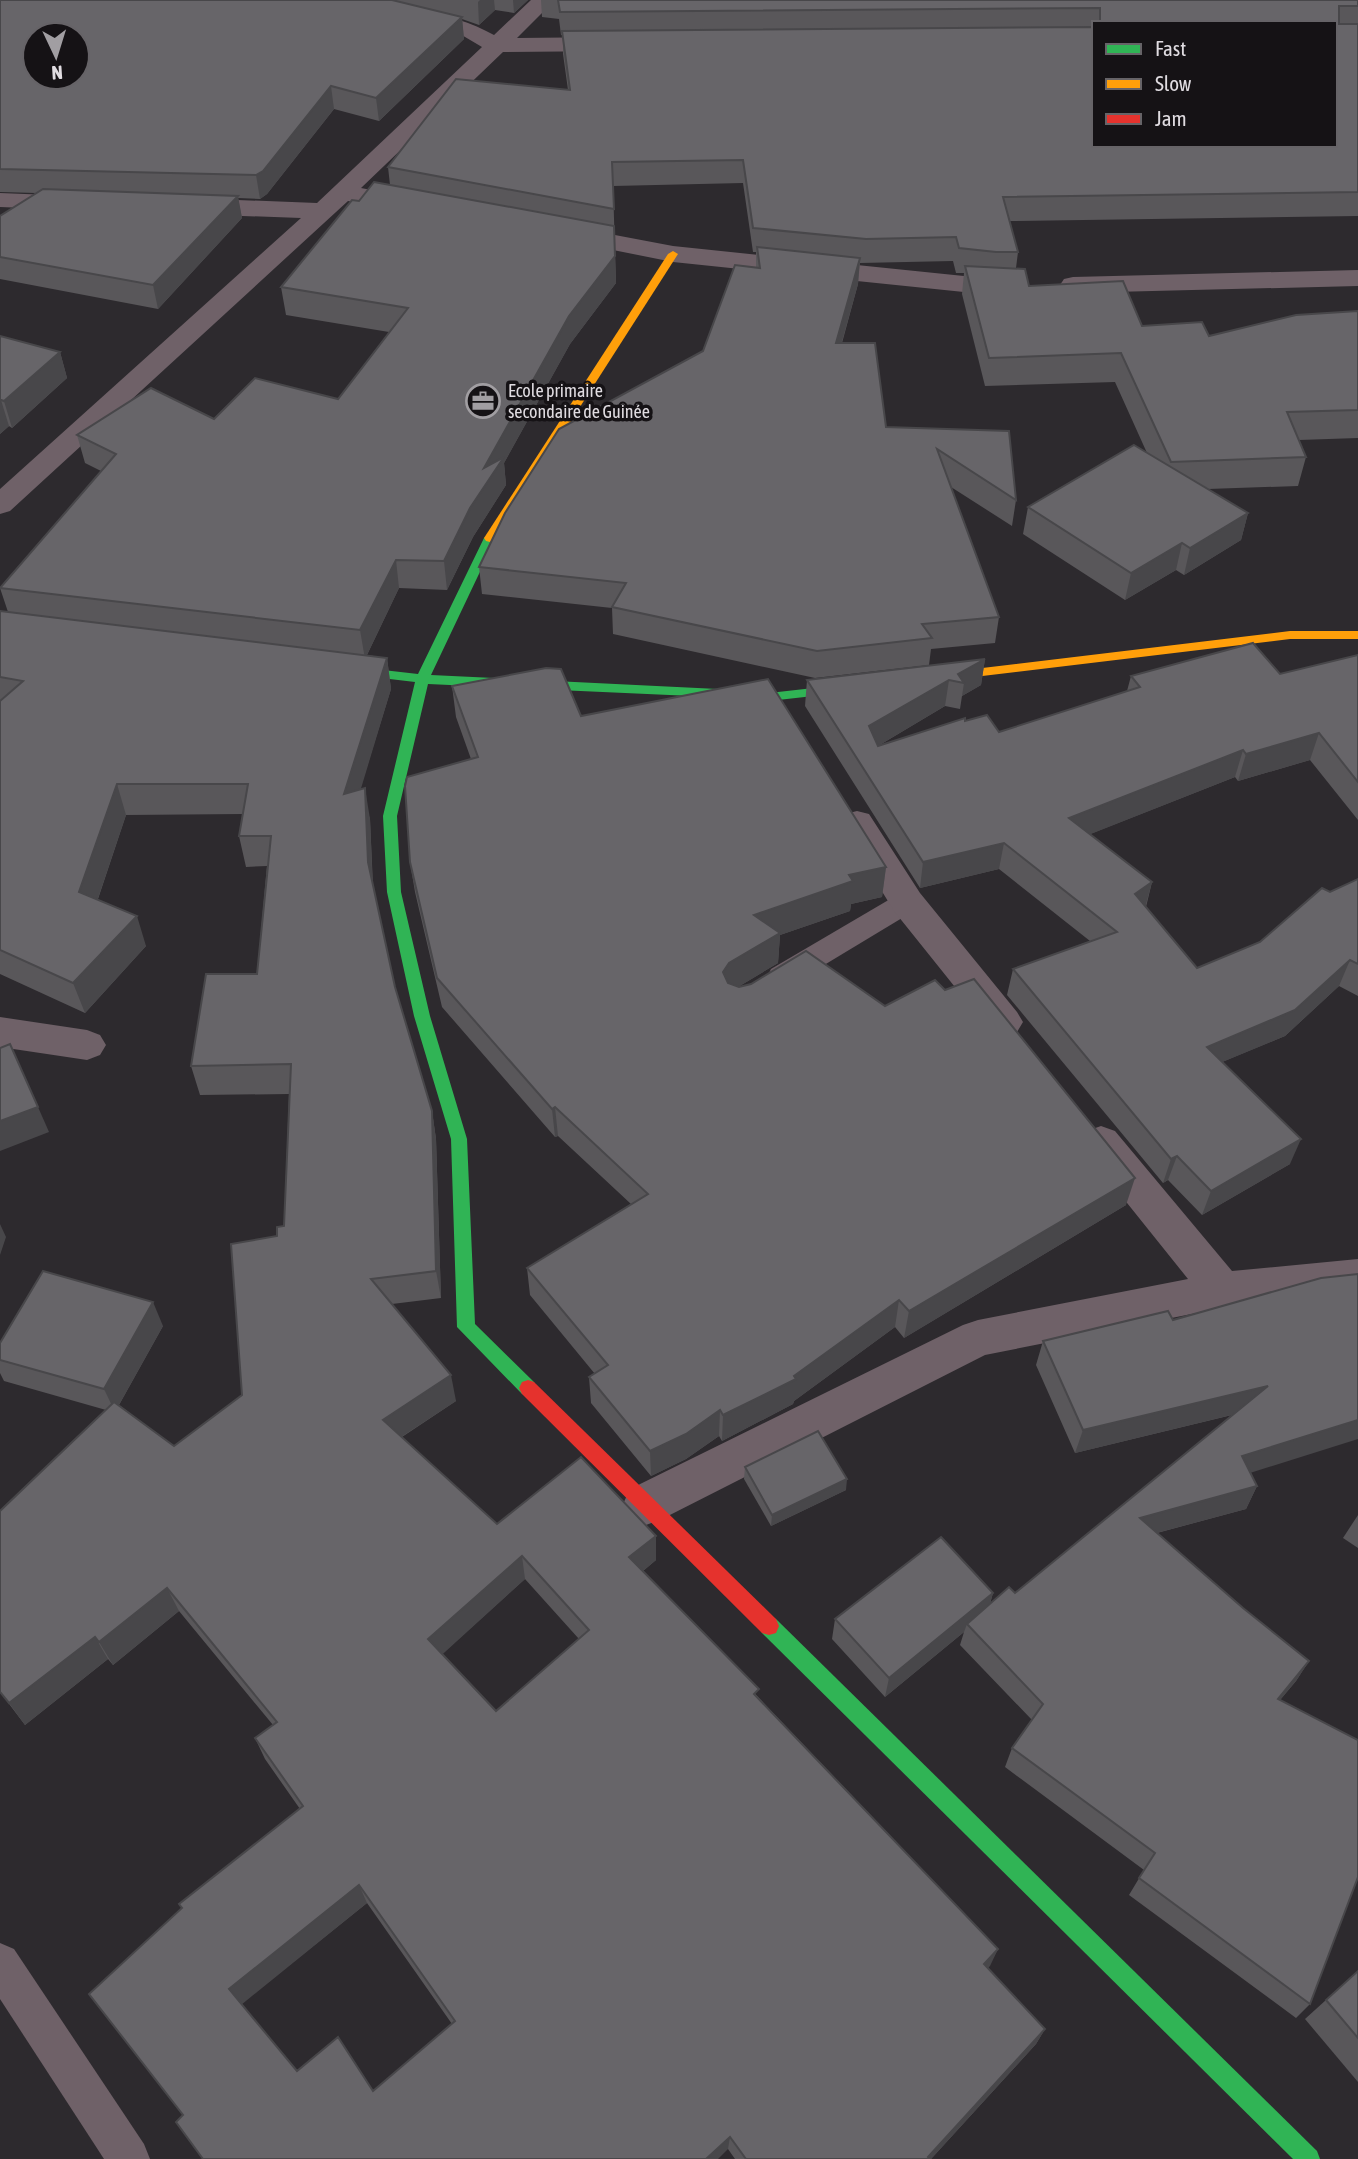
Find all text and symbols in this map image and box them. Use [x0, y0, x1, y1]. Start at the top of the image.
north arrow [21, 21, 91, 91]
legend [1092, 21, 1337, 147]
text: Fast [1155, 36, 1186, 60]
text: N [51, 62, 64, 84]
text: Slow [1155, 71, 1192, 95]
text: Jam [1155, 106, 1187, 130]
place label: Ecole primaire secondaire de Guinée [508, 380, 650, 422]
office icon: Ecole primaire secondaire de Guinée [464, 382, 502, 420]

